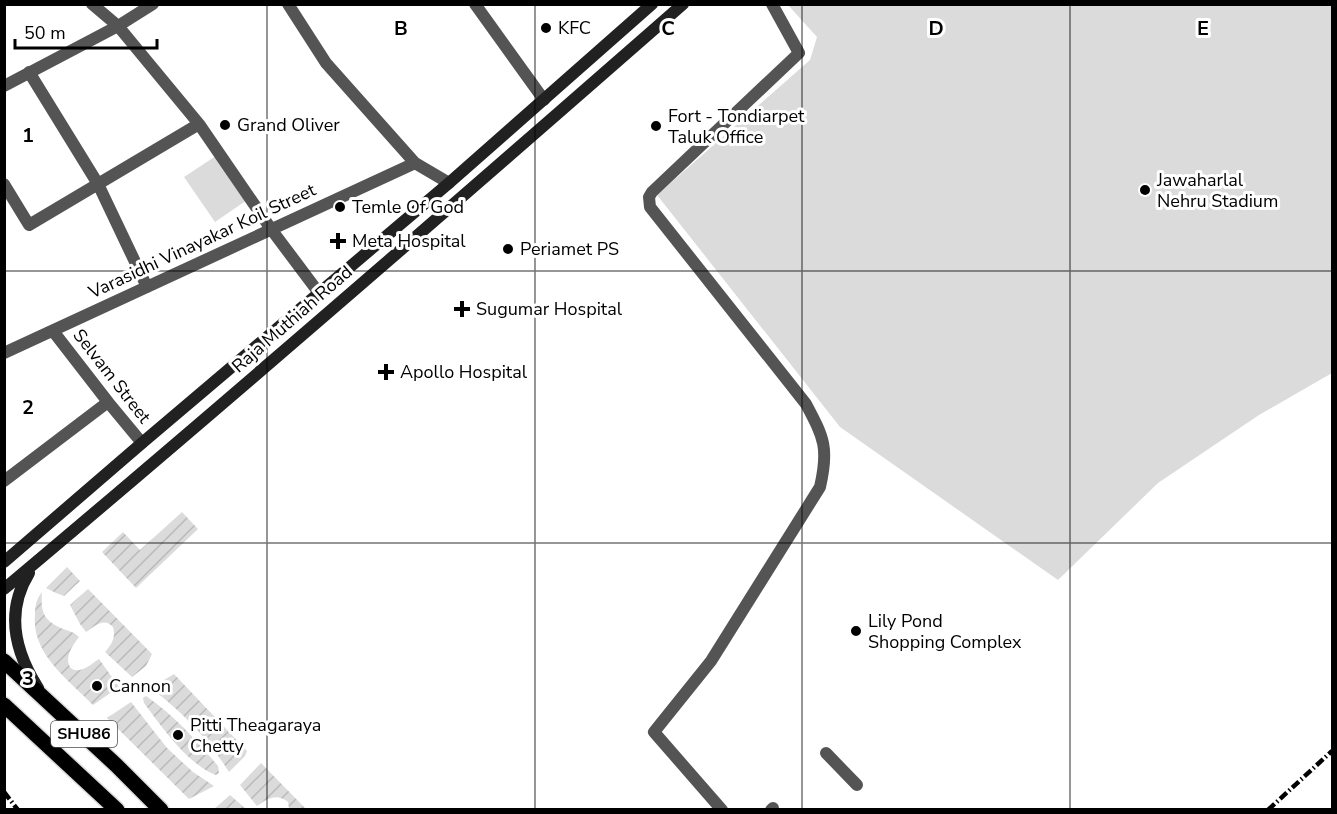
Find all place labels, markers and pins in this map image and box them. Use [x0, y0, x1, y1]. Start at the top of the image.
place label: KFC [558, 16, 591, 40]
marker: KFC [539, 21, 553, 35]
place label: Fort - Tondiarpet Taluk Office [668, 104, 805, 149]
place label: Grand Oliver [237, 113, 340, 137]
marker: Grand Oliver [218, 118, 232, 132]
marker: Fort - Tondiarpet Taluk Office [649, 119, 663, 133]
place label: Jawaharlal Nehru Stadium [1156, 168, 1278, 213]
marker: Jawaharlal Nehru Stadium [1138, 183, 1152, 197]
place label: Temle Of God [352, 195, 464, 219]
marker: Temle Of God [333, 200, 347, 214]
place label: Meta Hospital [352, 229, 466, 253]
marker: Meta Hospital [329, 232, 347, 250]
place label: Periamet PS [520, 237, 619, 261]
marker: Periamet PS [501, 242, 515, 256]
place label: Sugumar Hospital [476, 297, 623, 321]
marker: Sugumar Hospital [453, 300, 471, 318]
place label: Apollo Hospital [400, 360, 528, 384]
marker: Apollo Hospital [377, 363, 395, 381]
place label: Lily Pond Shopping Complex [868, 609, 1022, 654]
marker: Lily Pond Shopping Complex [849, 624, 863, 638]
place label: Cannon [109, 674, 171, 698]
marker: Cannon [90, 679, 104, 693]
place label: Pitti Theagaraya Chetty [190, 713, 321, 758]
marker: Pitti Theagaraya Chetty [171, 728, 185, 742]

